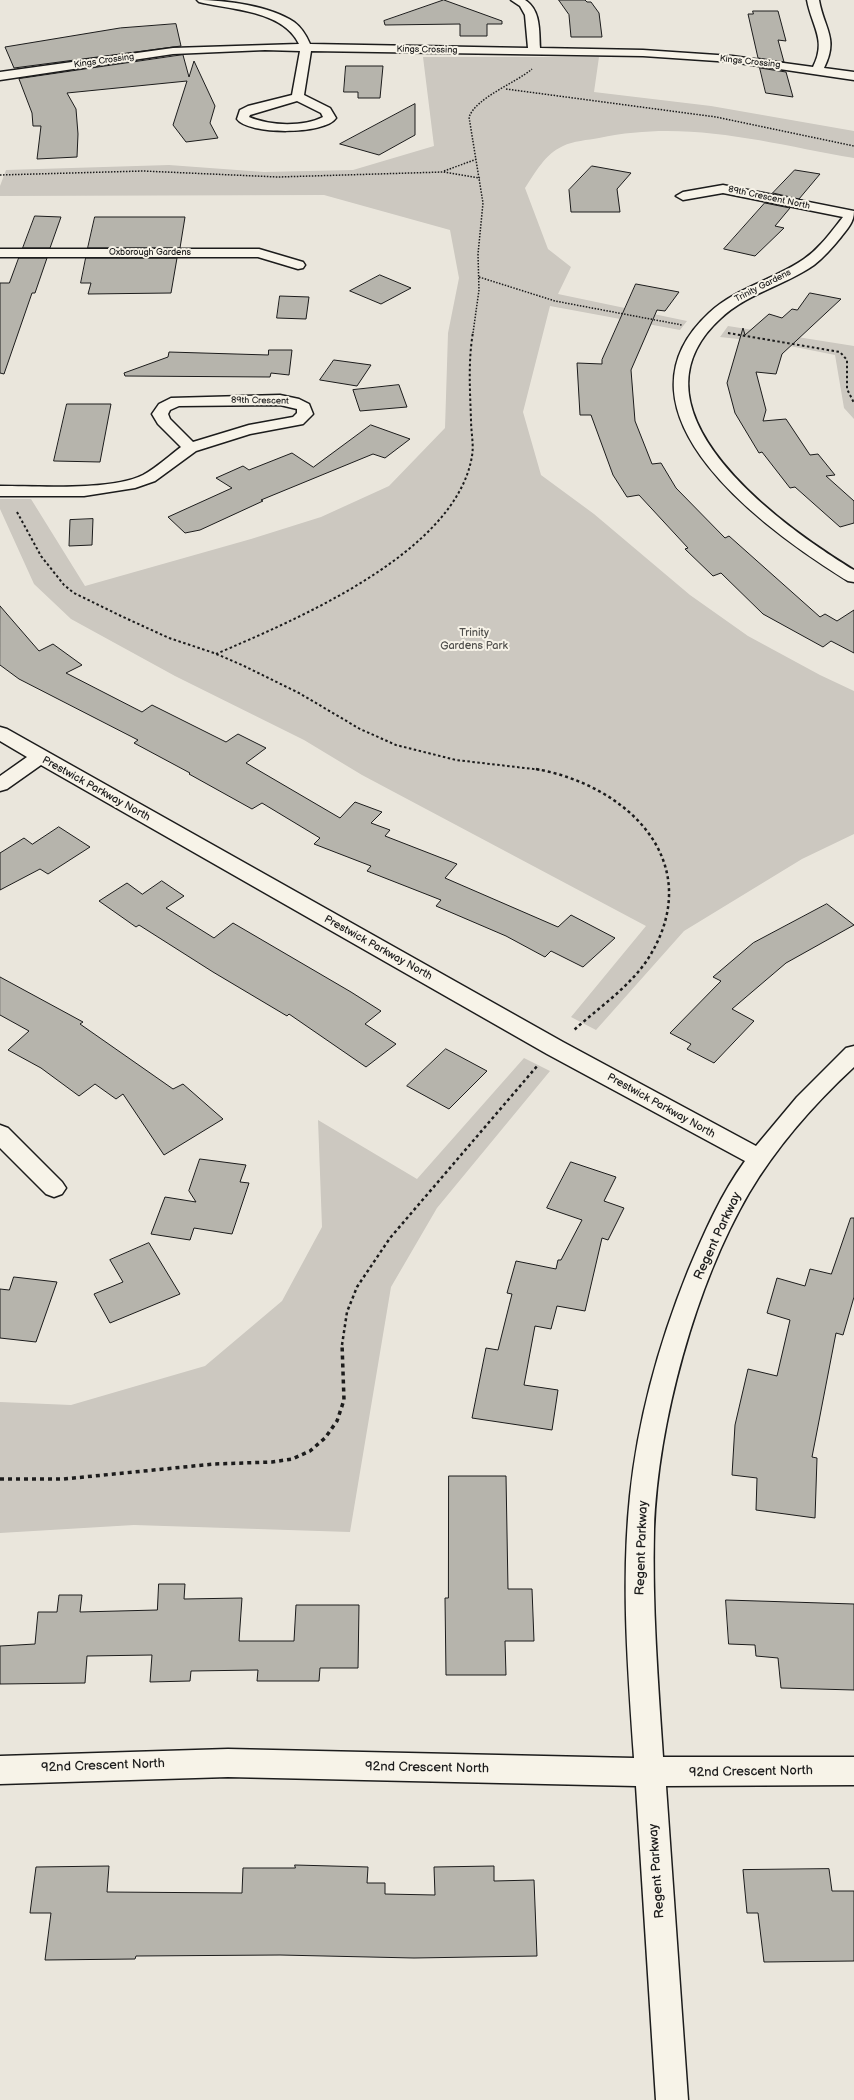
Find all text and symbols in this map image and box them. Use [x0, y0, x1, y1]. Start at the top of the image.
street label: Kings Crossing [396, 44, 458, 56]
street label: Kings Crossing [73, 51, 135, 71]
street label: Kings Crossing [719, 53, 781, 71]
street label: 89th Crescent North [727, 184, 811, 212]
street label: Oxborough Gardens [109, 248, 191, 258]
street label: Trinity Gardens [733, 267, 793, 305]
street label: 89th Crescent [231, 395, 289, 407]
park label: Trinity Gardens Park [440, 626, 508, 652]
street label: Prestwick Parkway North [40, 754, 152, 824]
street label: Prestwick Parkway North [322, 913, 434, 983]
street label: Prestwick Parkway North [605, 1071, 717, 1141]
street label: Regent Parkway [691, 1190, 745, 1282]
street label: Regent Parkway [633, 1500, 651, 1596]
street label: 92nd Crescent North [41, 1756, 165, 1776]
street label: 92nd Crescent North [365, 1759, 489, 1777]
street label: 92nd Crescent North [689, 1763, 813, 1781]
street label: Regent Parkway [646, 1823, 668, 1919]

